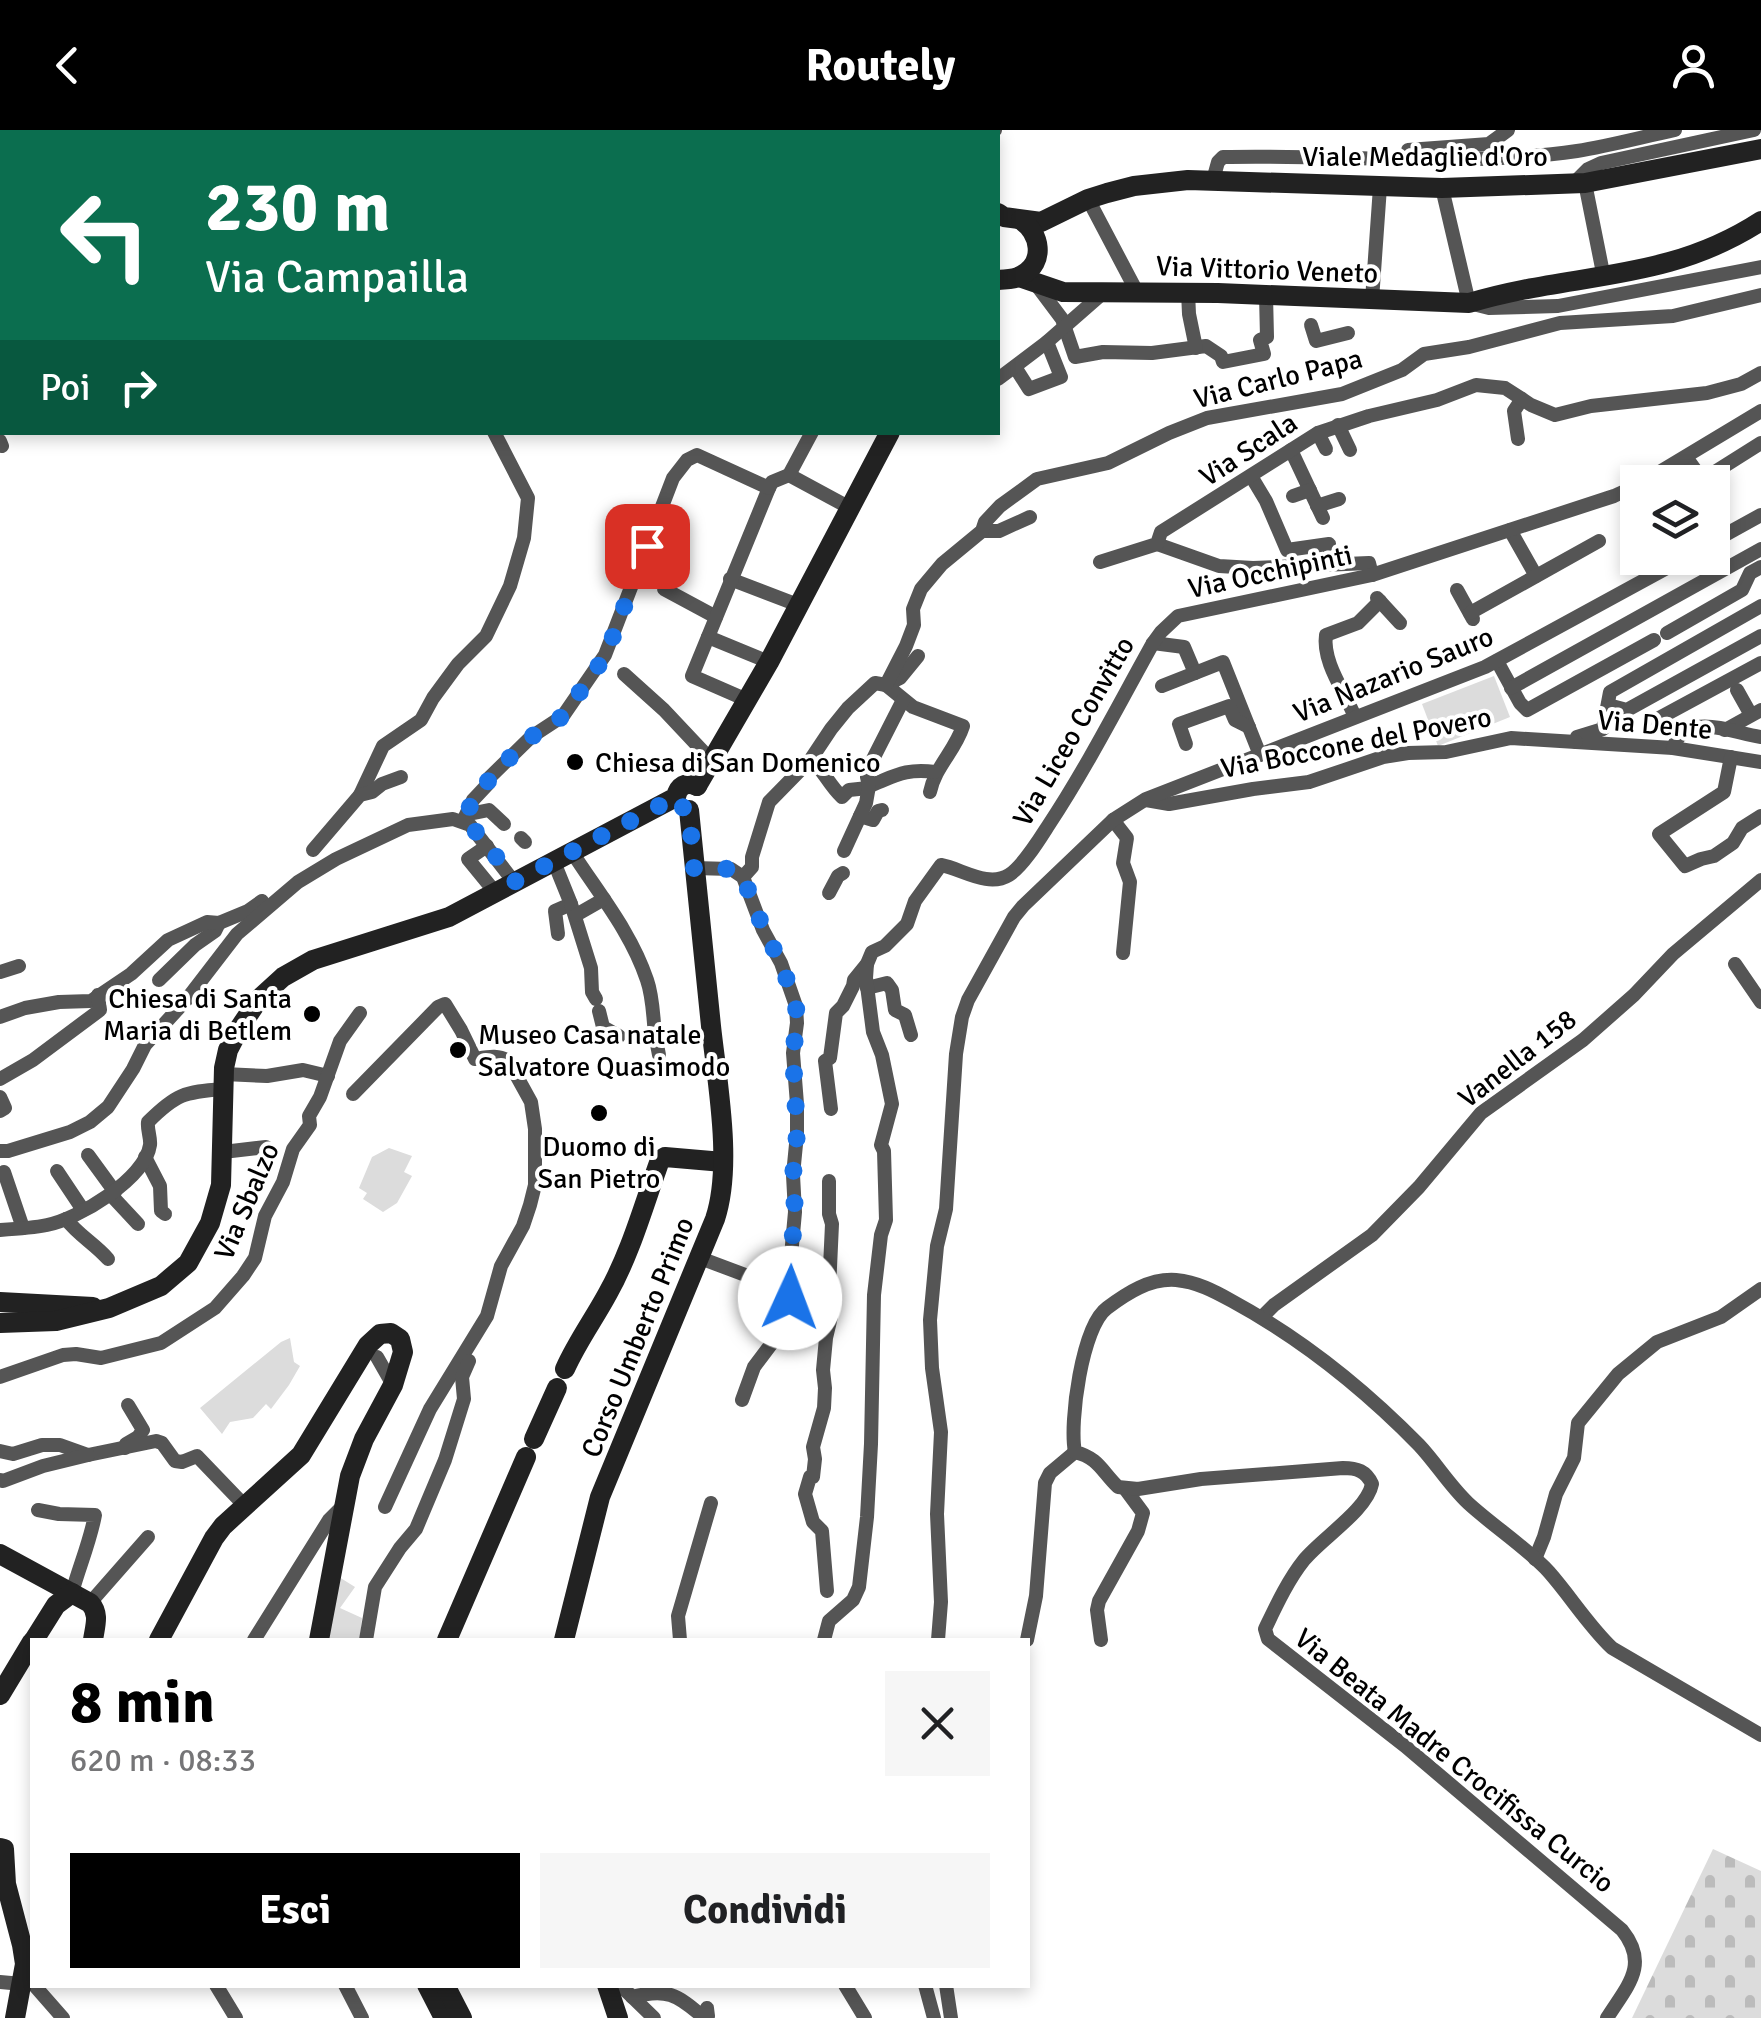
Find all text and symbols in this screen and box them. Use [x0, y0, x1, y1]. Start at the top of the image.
icon: back [40, 38, 95, 93]
text: Routely [806, 38, 955, 93]
icon: person [1666, 38, 1721, 93]
street label: Viale Medaglie d'Oro [1302, 140, 1548, 174]
text: 230 m [205, 164, 390, 250]
icon: left [40, 170, 170, 300]
street label: Via Vittorio Veneto [1155, 249, 1379, 291]
text: Via Campailla [205, 250, 469, 305]
street label: Via Carlo Papa [1190, 342, 1366, 416]
icon: right [111, 360, 166, 415]
text: Poi [40, 364, 91, 411]
street label: Via Scala [1193, 406, 1304, 494]
map controls [1620, 465, 1730, 575]
button: layers [1620, 465, 1730, 575]
pin [605, 504, 690, 589]
icon: arrive [620, 519, 675, 574]
street label: Via Occhipinti [1185, 538, 1355, 606]
street label: Via Nazario Sauro [1289, 619, 1498, 730]
street label: Via Liceo Convitto [1006, 631, 1142, 832]
street label: Via Boccone del Povero [1218, 700, 1494, 786]
street label: Via Dente [1596, 703, 1714, 747]
place label: Chiesa di San Domenico [595, 746, 881, 780]
marker: Chiesa di San Domenico [564, 751, 586, 773]
place label: Chiesa di Santa Maria di Betlem [103, 982, 292, 1048]
street label: Vanella 158 [1452, 1002, 1583, 1115]
marker: Chiesa di Santa Maria di Betlem [301, 1003, 323, 1025]
place label: Museo Casa natale Salvatore Quasimodo [478, 1018, 730, 1084]
marker: Museo Casa natale Salvatore Quasimodo [447, 1039, 469, 1061]
marker: Duomo di San Pietro [588, 1102, 610, 1124]
place label: Duomo di San Pietro [538, 1130, 660, 1196]
street label: Via Sbalzo [207, 1138, 287, 1265]
street label: Corso Umberto Primo [574, 1212, 702, 1463]
position arrow [738, 1246, 842, 1350]
street label: Via Beata Madre Crocifissa Curcio [1288, 1621, 1621, 1900]
text: 8 min [70, 1666, 215, 1740]
button: close [885, 1671, 990, 1776]
text: 620 m · 08:33 [70, 1741, 256, 1780]
button: Esci [70, 1853, 520, 1968]
button: Condividi [540, 1853, 990, 1968]

